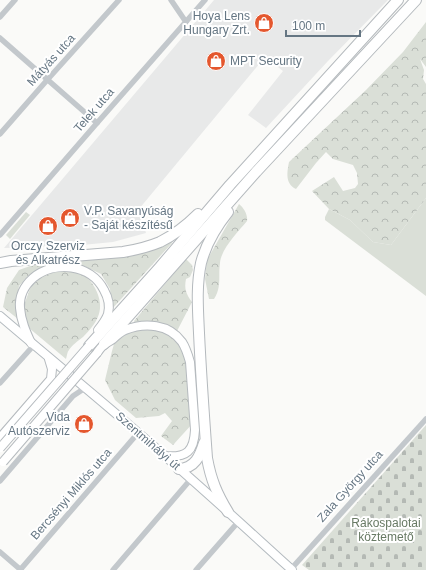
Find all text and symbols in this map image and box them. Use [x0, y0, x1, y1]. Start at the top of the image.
place label: Hoya Lens Hungary Zrt. [183, 9, 250, 37]
shop icon: Hoya Lens Hungary Zrt. [253, 12, 275, 34]
scale bar [286, 12, 360, 38]
text: 100 m [292, 19, 325, 33]
street label: Mátyás utca [24, 31, 78, 89]
shop icon: MPT Security [205, 50, 227, 72]
place label: MPT Security [230, 54, 302, 68]
street label: Telek utca [71, 85, 117, 135]
place label: V.P. Savanyúság - Saját készítésű [84, 204, 173, 232]
shop icon: V.P. Savanyúság - Saját készítésű [59, 207, 81, 229]
shop icon: Orczy Szerviz és Alkatrész [37, 215, 59, 237]
place label: Orczy Szerviz és Alkatrész [11, 239, 85, 267]
street label: Szentmihályi út [113, 409, 184, 473]
place label: Vida Autószerviz [8, 410, 70, 438]
shop icon: Vida Autószerviz [73, 413, 95, 435]
street label: Bercsényi Miklós utca [28, 445, 115, 542]
street label: Zala György utca [314, 447, 386, 525]
park label: Rákospalotai köztemető [351, 516, 421, 544]

